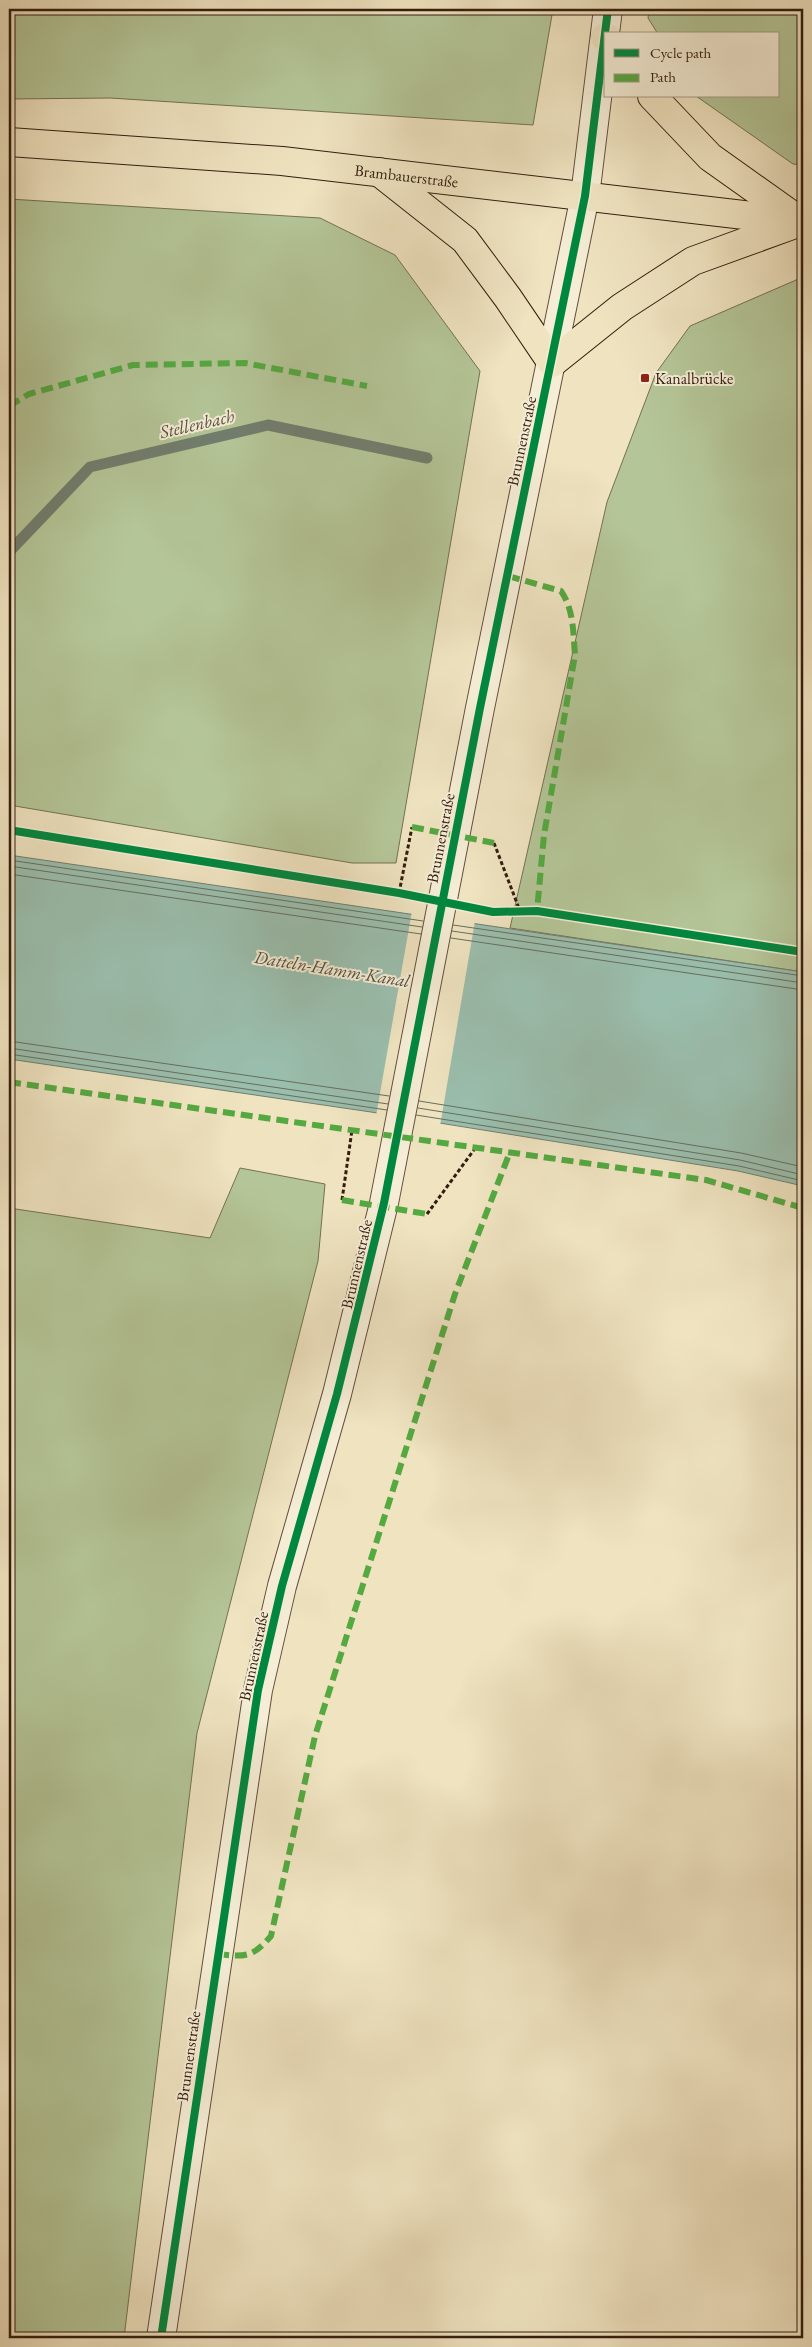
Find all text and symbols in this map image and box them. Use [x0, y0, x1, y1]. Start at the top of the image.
legend [604, 32, 780, 98]
text: Cycle path [650, 43, 712, 62]
text: Path [650, 67, 676, 86]
street label: Brambauerstraße [353, 160, 459, 193]
place label: Kanalbrücke [655, 368, 733, 389]
marker: Kanalbrücke [639, 372, 651, 384]
street label: Brunnenstraße [502, 394, 541, 488]
water label: Stellenbach [156, 404, 237, 443]
street label: Brunnenstraße [422, 791, 459, 885]
water label: Datteln-Hamm-Kanal [252, 945, 412, 992]
street label: Brunnenstraße [336, 1217, 377, 1311]
street label: Brunnenstraße [234, 1609, 273, 1703]
street label: Brunnenstraße [172, 2010, 205, 2103]

